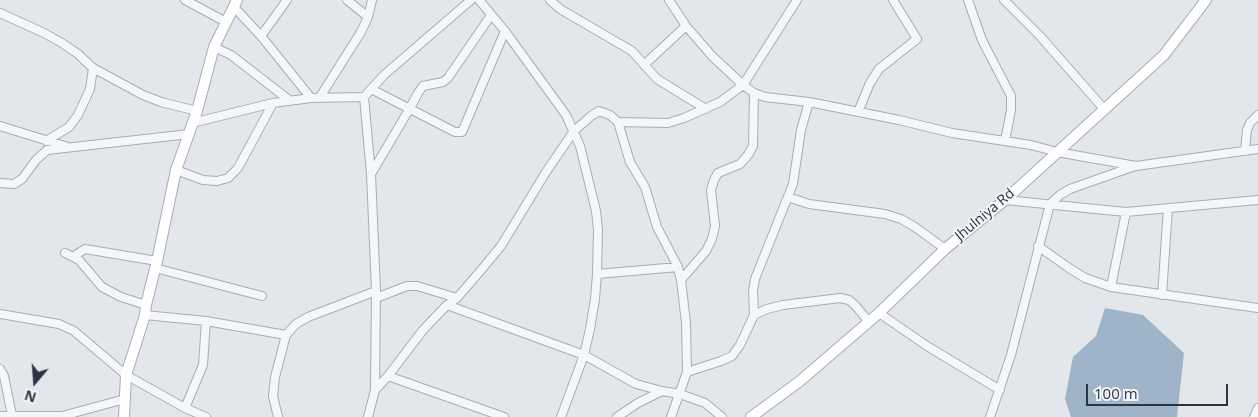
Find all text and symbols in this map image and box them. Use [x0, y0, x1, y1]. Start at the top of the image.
street label: Jhulniya Rd [952, 185, 1018, 245]
north arrow [10, 357, 60, 407]
scale bar [1088, 374, 1230, 406]
text: 100 m [1094, 383, 1138, 403]
text: N [22, 386, 39, 408]

